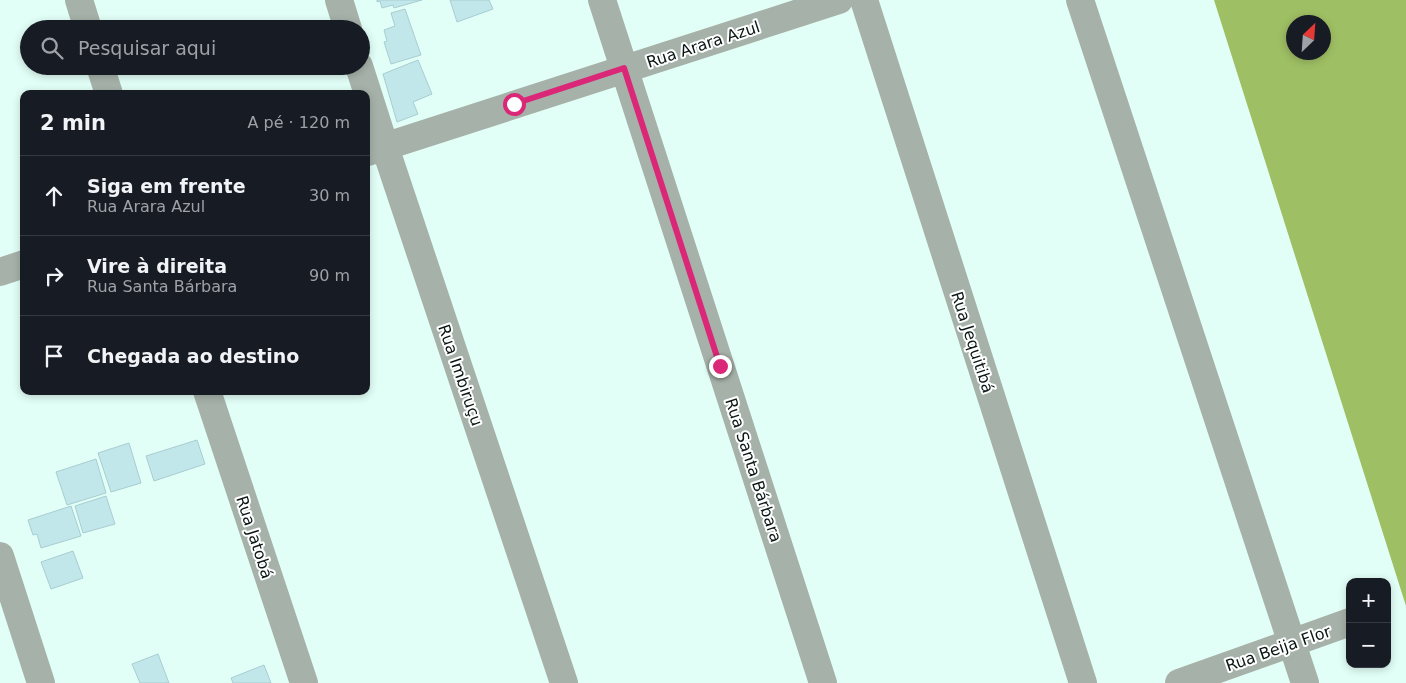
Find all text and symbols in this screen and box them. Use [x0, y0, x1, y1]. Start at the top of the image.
north arrow [1286, 15, 1331, 60]
street label: Rua Arara Azul [644, 17, 762, 72]
search box [20, 20, 370, 75]
icon: search [38, 34, 66, 62]
text: Pesquisar aqui [78, 37, 216, 59]
route start [503, 93, 526, 116]
text: 2 min [40, 111, 106, 135]
text: A pé · 120 m [248, 113, 350, 132]
text: Siga em frente [87, 175, 246, 197]
icon: ahead [40, 182, 68, 210]
text: 30 m [309, 186, 350, 205]
text: Rua Arara Azul [87, 197, 205, 216]
text: Vire à direita [87, 255, 227, 277]
icon: right [40, 262, 68, 290]
text: 90 m [309, 266, 350, 285]
text: Rua Santa Bárbara [87, 277, 237, 296]
street label: Rua Jequitibá [947, 289, 998, 395]
street label: Rua Imbiruçu [434, 322, 487, 428]
icon: arrive [40, 342, 68, 370]
text: Chegada ao destino [87, 345, 299, 367]
route end [709, 355, 732, 378]
street label: Rua Santa Bárbara [721, 396, 786, 545]
street label: Rua Jatobá [232, 493, 277, 581]
map controls [1346, 578, 1391, 668]
button: + [1346, 578, 1391, 623]
street label: Rua Beija Flor [1223, 621, 1334, 675]
button: − [1346, 623, 1391, 668]

